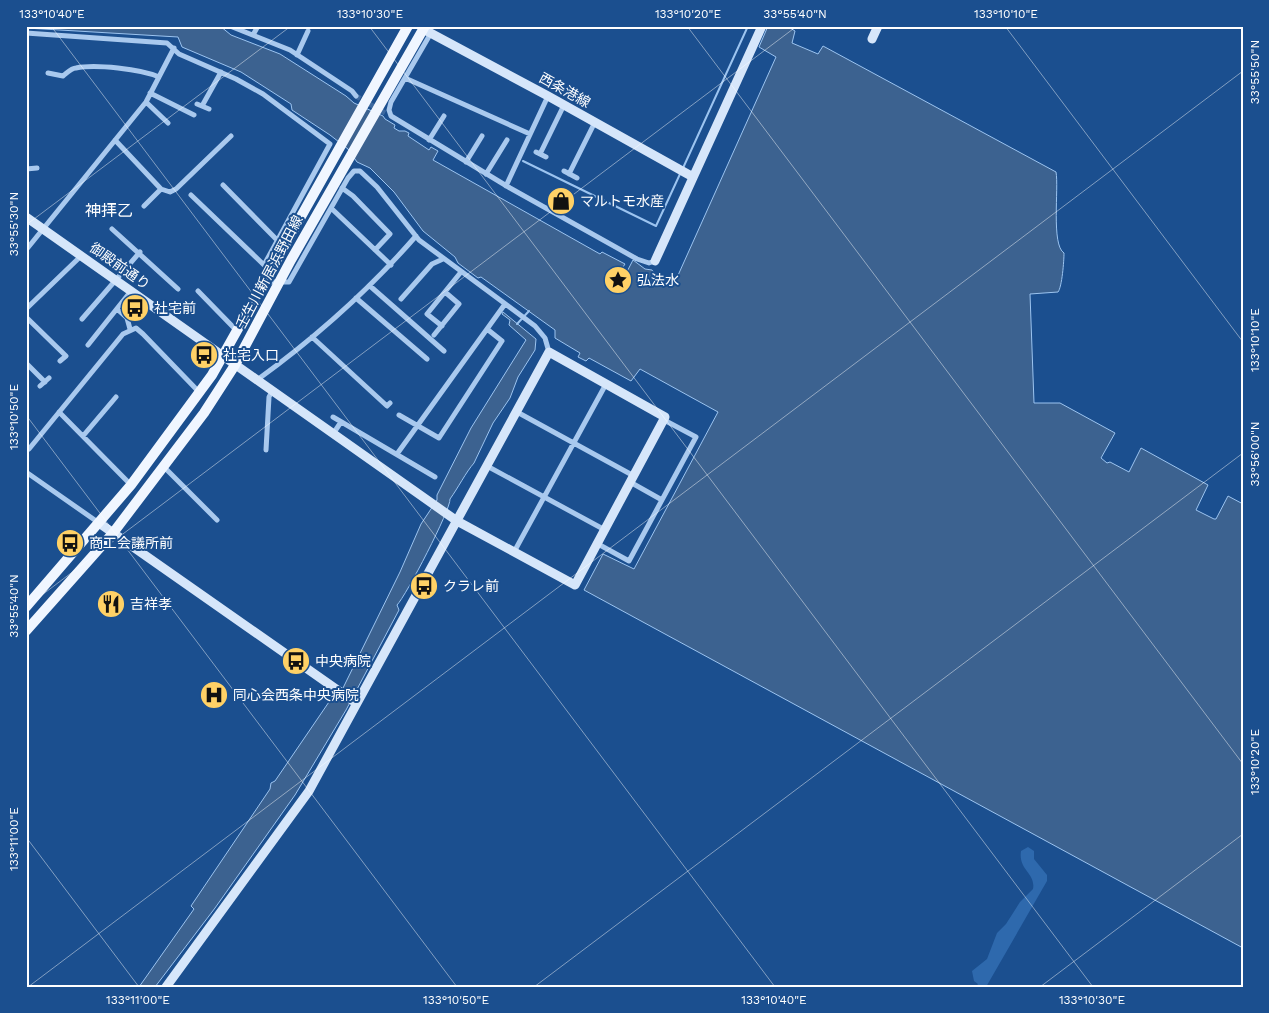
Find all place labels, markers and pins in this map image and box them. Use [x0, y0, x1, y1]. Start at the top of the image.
shop icon: マルトモ水産 [546, 186, 576, 216]
place label: マルトモ水産 [580, 193, 664, 209]
place icon: 弘法水 [603, 265, 633, 295]
place label: 弘法水 [637, 272, 679, 288]
bus stop icon: 社宅前 [120, 293, 150, 323]
place label: 社宅前 [154, 300, 196, 316]
bus stop icon: 社宅入口 [189, 340, 219, 370]
place label: 社宅入口 [223, 347, 279, 363]
bus stop icon: 商工会議所前 [55, 528, 85, 558]
place label: 商工会議所前 [89, 535, 173, 551]
bus stop icon: クラレ前 [409, 571, 439, 601]
place label: クラレ前 [443, 578, 499, 594]
restaurant icon: 吉祥孝 [96, 589, 126, 619]
place label: 吉祥孝 [130, 596, 172, 612]
bus stop icon: 中央病院 [281, 646, 311, 676]
place label: 中央病院 [315, 653, 371, 669]
hospital icon: 同心会西条中央病院 [199, 680, 229, 710]
place label: 同心会西条中央病院 [233, 687, 359, 703]

